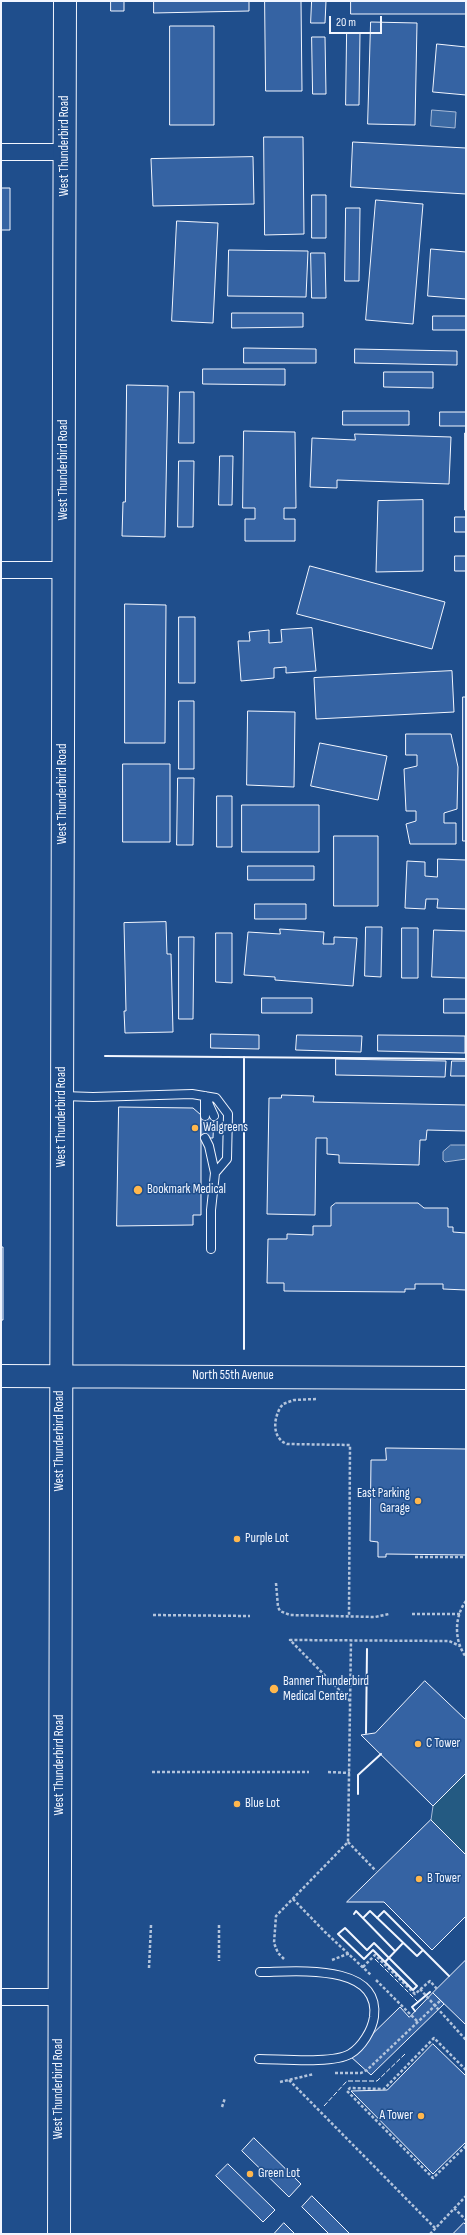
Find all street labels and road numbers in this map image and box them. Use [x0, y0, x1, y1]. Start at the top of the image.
street label: West Thunderbird Road [57, 96, 73, 196]
street label: West Thunderbird Road [56, 420, 72, 520]
street label: West Thunderbird Road [55, 744, 71, 844]
street label: West Thunderbird Road [54, 1067, 70, 1167]
street label: North 55th Avenue [192, 1368, 274, 1384]
street label: West Thunderbird Road [52, 1391, 68, 1491]
street label: West Thunderbird Road [52, 1715, 68, 1815]
street label: West Thunderbird Road [51, 2039, 67, 2139]

